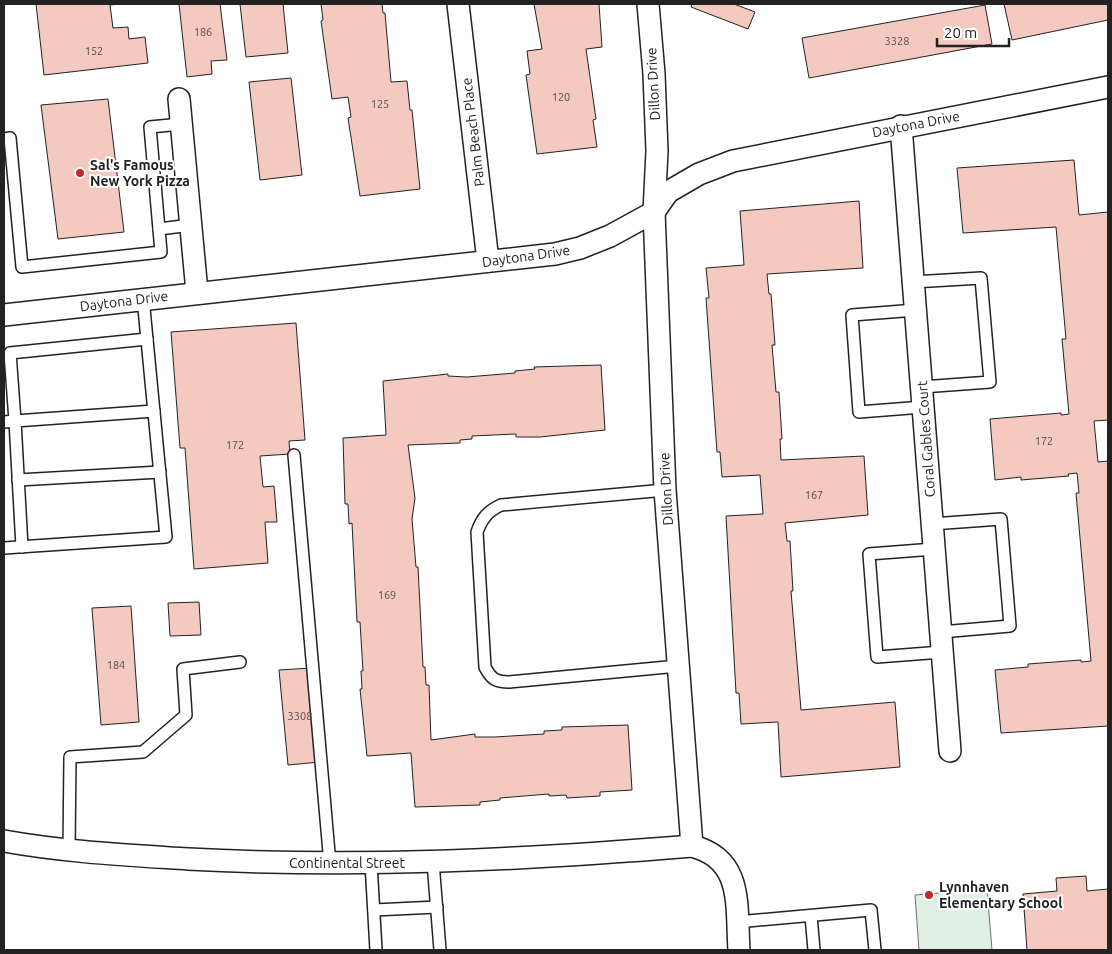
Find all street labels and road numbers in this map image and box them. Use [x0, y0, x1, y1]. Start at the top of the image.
street label: Dillon Drive [643, 47, 663, 121]
street label: Palm Beach Place [458, 77, 488, 187]
street label: Daytona Drive [871, 108, 961, 140]
street label: Daytona Drive [481, 242, 571, 270]
street label: Daytona Drive [79, 288, 169, 314]
street label: Coral Gables Court [914, 380, 938, 498]
street label: Dillon Drive [656, 452, 676, 526]
street label: Continental Street [289, 855, 405, 871]

